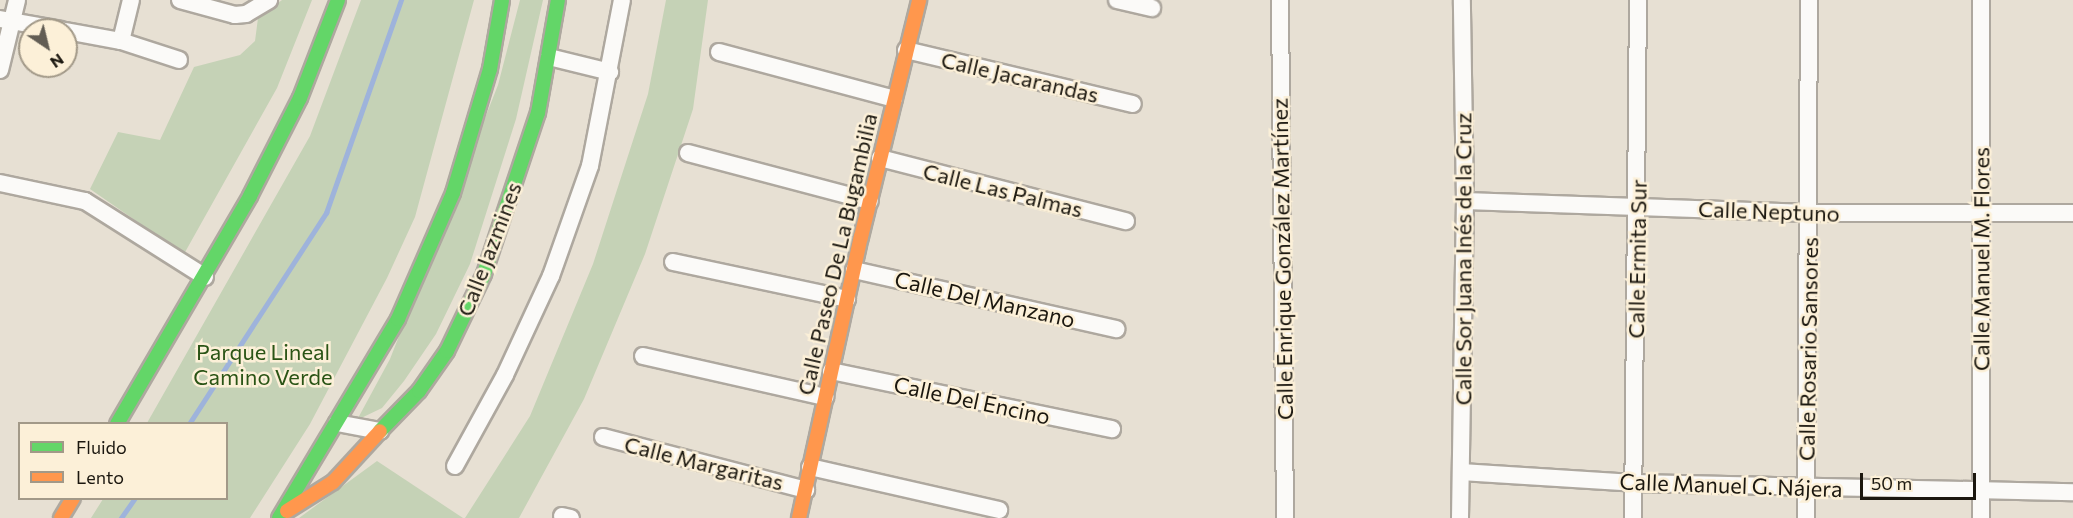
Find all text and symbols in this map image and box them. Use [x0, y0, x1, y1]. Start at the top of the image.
north arrow [18, 18, 78, 78]
street label: Calle Jacarandas [939, 46, 1101, 108]
text: N [47, 50, 68, 73]
street label: Calle Enrique González Martínez [1266, 98, 1298, 420]
street label: Calle Paseo De La Bugambilia [792, 110, 882, 398]
street label: Calle Sor Juana Inés de la Cruz [1450, 113, 1476, 405]
street label: Calle Manuel M. Flores [1968, 147, 1994, 371]
street label: Calle Las Palmas [920, 157, 1086, 223]
street label: Calle Jazmines [451, 178, 527, 320]
street label: Calle Ermita Sur [1622, 179, 1652, 339]
street label: Calle Neptuno [1698, 195, 1840, 227]
street label: Calle Rosario Sansores [1793, 237, 1823, 461]
street label: Calle Del Manzano [892, 265, 1078, 333]
park label: Parque Lineal Camino Verde [193, 338, 333, 390]
street label: Calle Del Encino [891, 371, 1053, 429]
legend [18, 422, 228, 500]
street label: Calle Margaritas [622, 430, 786, 496]
text: Fluido [76, 436, 127, 458]
scale bar [1863, 461, 1978, 499]
text: Lento [76, 466, 124, 488]
street label: Calle Manuel G. Nájera [1619, 468, 1843, 502]
text: 50 m [1871, 472, 1912, 494]

